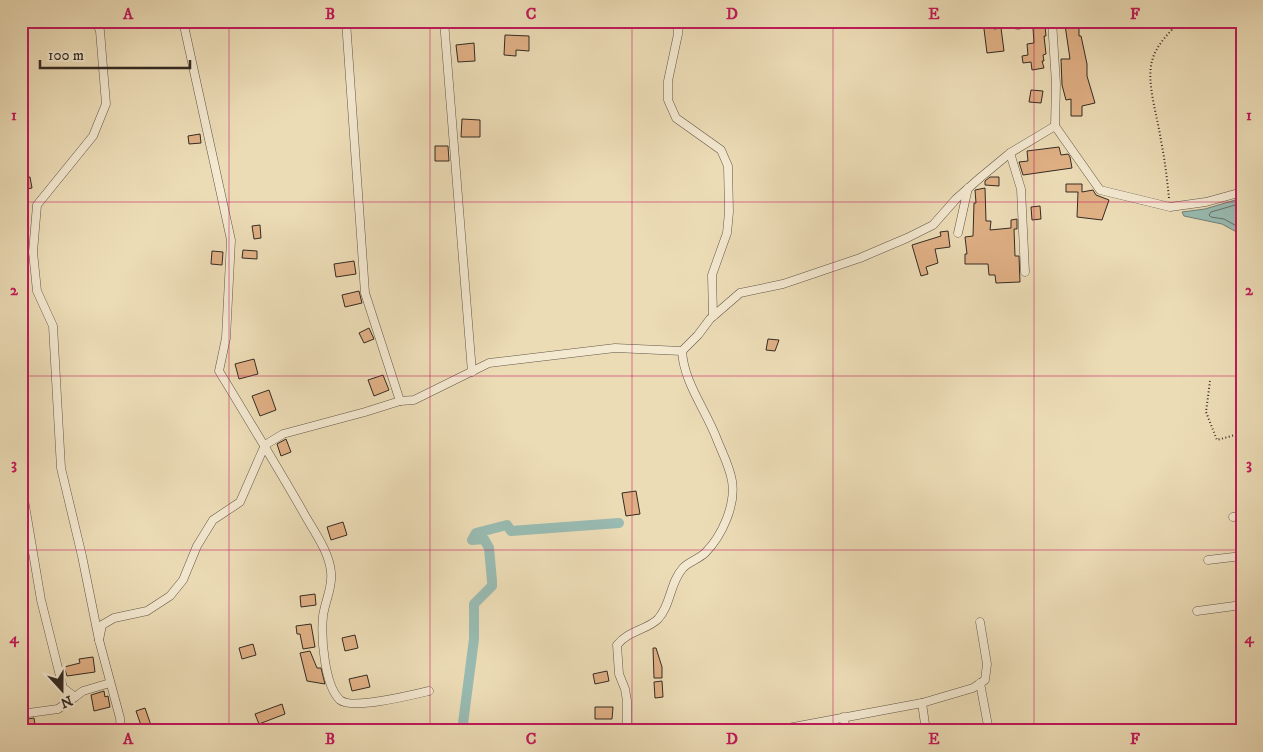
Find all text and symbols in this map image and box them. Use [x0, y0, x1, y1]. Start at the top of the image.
text: A [122, 4, 134, 24]
text: B [325, 4, 335, 24]
text: C [526, 4, 536, 24]
text: D [726, 4, 738, 24]
text: E [928, 4, 940, 24]
text: F [1130, 4, 1140, 24]
scale bar [40, 38, 190, 70]
text: 100 m [48, 46, 84, 65]
text: 1 [11, 105, 17, 125]
text: 1 [1246, 105, 1252, 125]
text: 2 [10, 280, 19, 300]
text: 2 [1245, 280, 1254, 300]
text: 3 [11, 454, 17, 474]
text: 3 [1246, 454, 1252, 474]
text: 4 [8, 628, 19, 648]
text: 4 [1243, 628, 1254, 648]
north arrow [38, 664, 88, 714]
text: N [57, 691, 75, 712]
text: A [122, 729, 134, 749]
text: B [325, 729, 335, 749]
text: C [526, 729, 536, 749]
text: D [726, 729, 738, 749]
text: E [928, 729, 940, 749]
text: F [1130, 729, 1140, 749]

